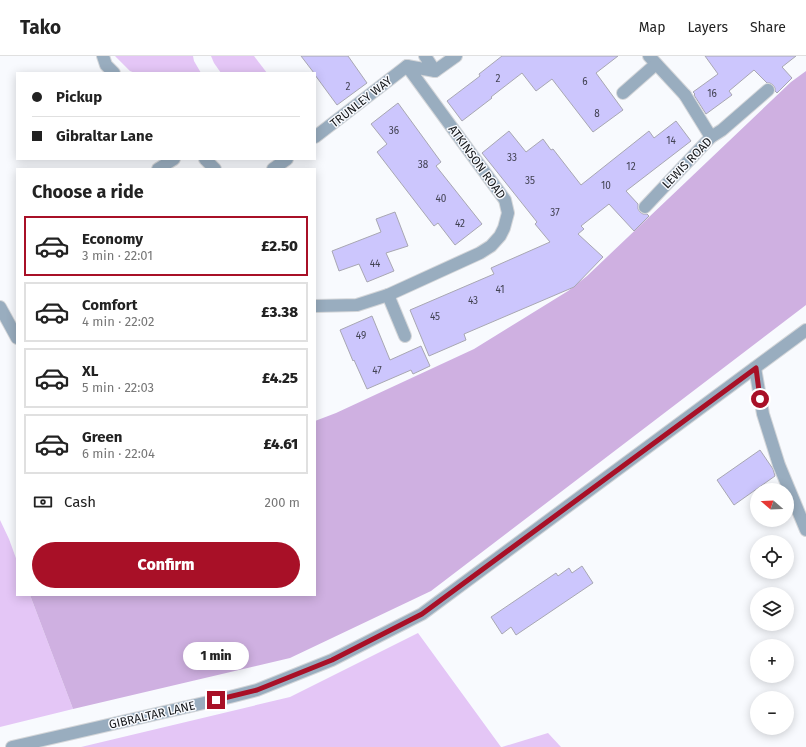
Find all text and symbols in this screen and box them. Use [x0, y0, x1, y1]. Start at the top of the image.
text: Tako [20, 16, 61, 39]
text: Map [639, 19, 665, 36]
text: Layers [687, 19, 728, 36]
text: Share [750, 19, 786, 36]
street label: TRUNLEY WAY [327, 73, 395, 130]
house number: 2 [496, 73, 501, 85]
house number: 6 [582, 76, 588, 88]
house number: 2 [346, 81, 351, 93]
text: Pickup [56, 88, 102, 106]
house number: 16 [707, 88, 717, 100]
house number: 8 [594, 108, 600, 120]
street label: ATKINSON ROAD [446, 123, 509, 202]
house number: 36 [389, 125, 399, 137]
text: Gibraltar Lane [56, 127, 153, 145]
street label: LEWIS ROAD [659, 134, 715, 191]
house number: 14 [666, 135, 677, 147]
house number: 33 [507, 152, 517, 164]
house number: 38 [418, 159, 429, 171]
house number: 12 [626, 161, 636, 173]
house number: 35 [525, 175, 535, 187]
house number: 10 [601, 180, 611, 192]
text: Choose a ride [32, 181, 144, 203]
house number: 40 [436, 193, 447, 205]
house number: 37 [550, 207, 560, 219]
house number: 42 [455, 218, 465, 230]
icon: car [34, 228, 70, 264]
text: Economy [82, 230, 143, 248]
text: £2.50 [261, 237, 298, 255]
text: 3 min · 22:01 [82, 248, 153, 263]
house number: 44 [370, 258, 381, 270]
house number: 41 [495, 284, 505, 296]
icon: car [34, 294, 70, 330]
house number: 43 [468, 295, 478, 307]
text: Comfort [82, 296, 138, 314]
text: £3.38 [261, 303, 298, 321]
house number: 45 [430, 311, 440, 323]
text: 4 min · 22:02 [82, 314, 154, 329]
house number: 49 [356, 330, 366, 342]
icon: car [34, 360, 70, 396]
text: XL [82, 362, 98, 380]
house number: 47 [372, 365, 382, 377]
text: £4.25 [262, 369, 298, 387]
text: 5 min · 22:03 [82, 380, 154, 395]
route start [751, 390, 769, 408]
icon: car [34, 426, 70, 462]
text: Green [82, 428, 122, 446]
text: £4.61 [263, 435, 298, 453]
text: 6 min · 22:04 [82, 446, 155, 461]
north arrow [750, 483, 794, 527]
map controls [750, 483, 794, 735]
icon: cash [32, 491, 54, 513]
text: Cash [64, 493, 96, 511]
text: 200 m [264, 495, 300, 510]
button: locate [750, 535, 794, 579]
button: Confirm [32, 542, 300, 588]
button: layers [750, 587, 794, 631]
button: + [750, 639, 794, 683]
callout: 1 min [183, 642, 249, 670]
text: 1 min [200, 648, 232, 663]
route end [207, 691, 225, 709]
button: − [750, 691, 794, 735]
street label: GIBRALTAR LANE [108, 698, 196, 732]

